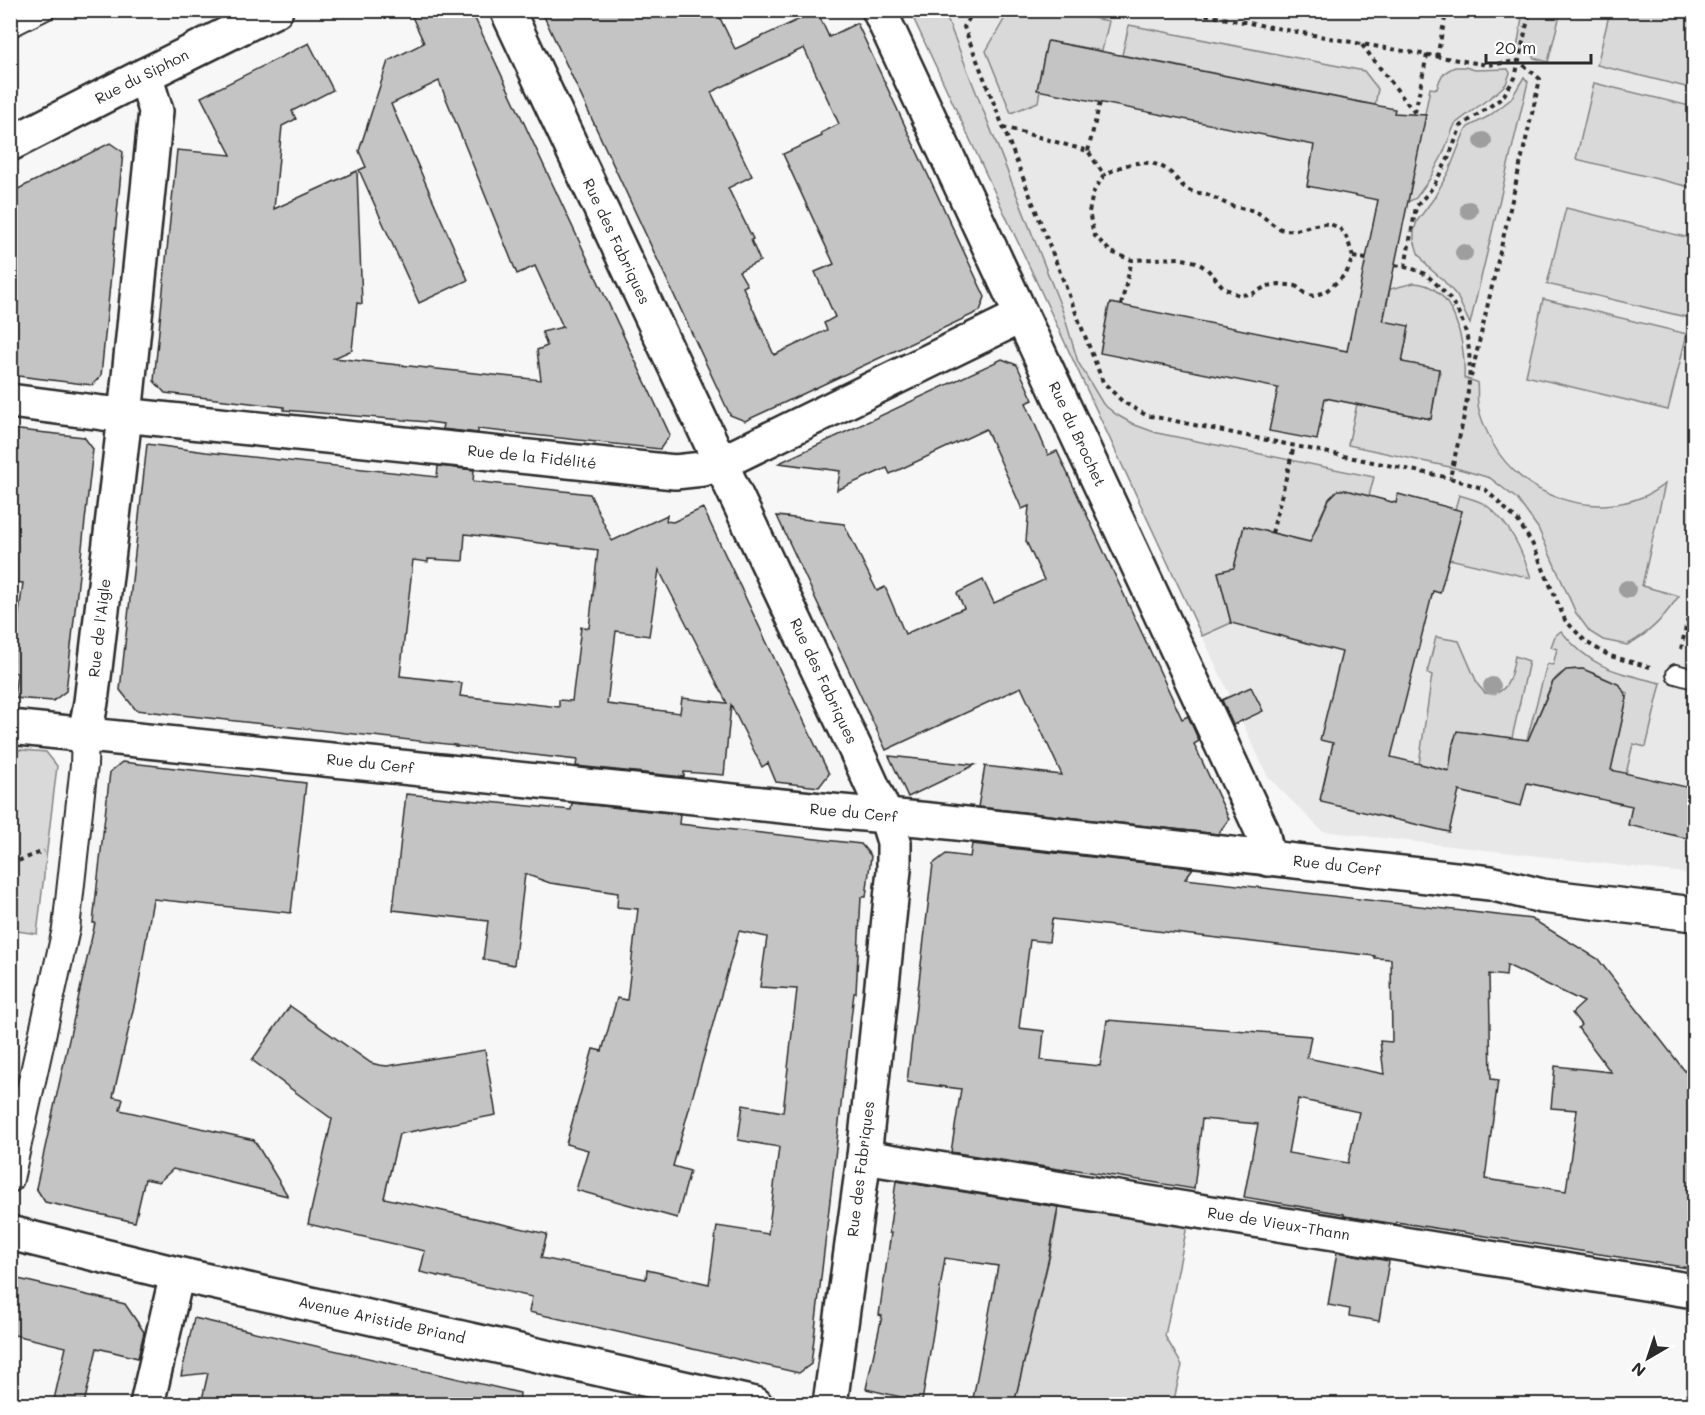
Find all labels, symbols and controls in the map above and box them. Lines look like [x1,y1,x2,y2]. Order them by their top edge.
scale bar [1486,27,1591,65]
text: 20 m [1495,35,1536,59]
street label: Rue du Siphon [91,44,192,108]
street label: Rue des Fabriques [579,175,655,307]
street label: Rue du Brochet [1045,378,1111,489]
street label: Rue de la Fidélité [467,440,598,473]
street label: Rue de l'Aigle [83,577,115,678]
street label: Rue des Fabriques [786,615,862,747]
street label: Rue du Cerf [325,748,416,777]
street label: Rue du Cerf [809,798,900,826]
street label: Rue du Cerf [1292,850,1383,880]
street label: Rue des Fabriques [842,1100,878,1238]
street label: Rue de Vieux-Thann [1206,1202,1352,1244]
street label: Avenue Aristide Briand [297,1291,467,1348]
north arrow [1618,1328,1678,1388]
text: N [1627,1358,1650,1382]

